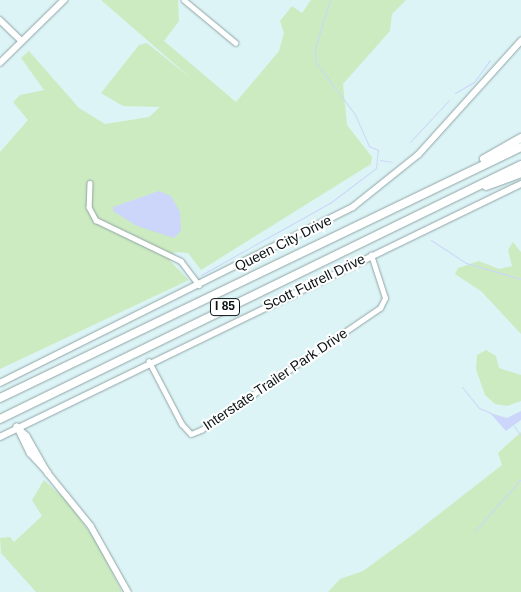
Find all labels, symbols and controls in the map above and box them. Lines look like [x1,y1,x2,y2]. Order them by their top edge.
street label: Queen City Drive [232,211,334,275]
street label: Scott Futrell Drive [260,250,368,314]
road number: I 85 [209,298,241,316]
street label: Interstate Trailer Park Drive [200,324,350,434]

